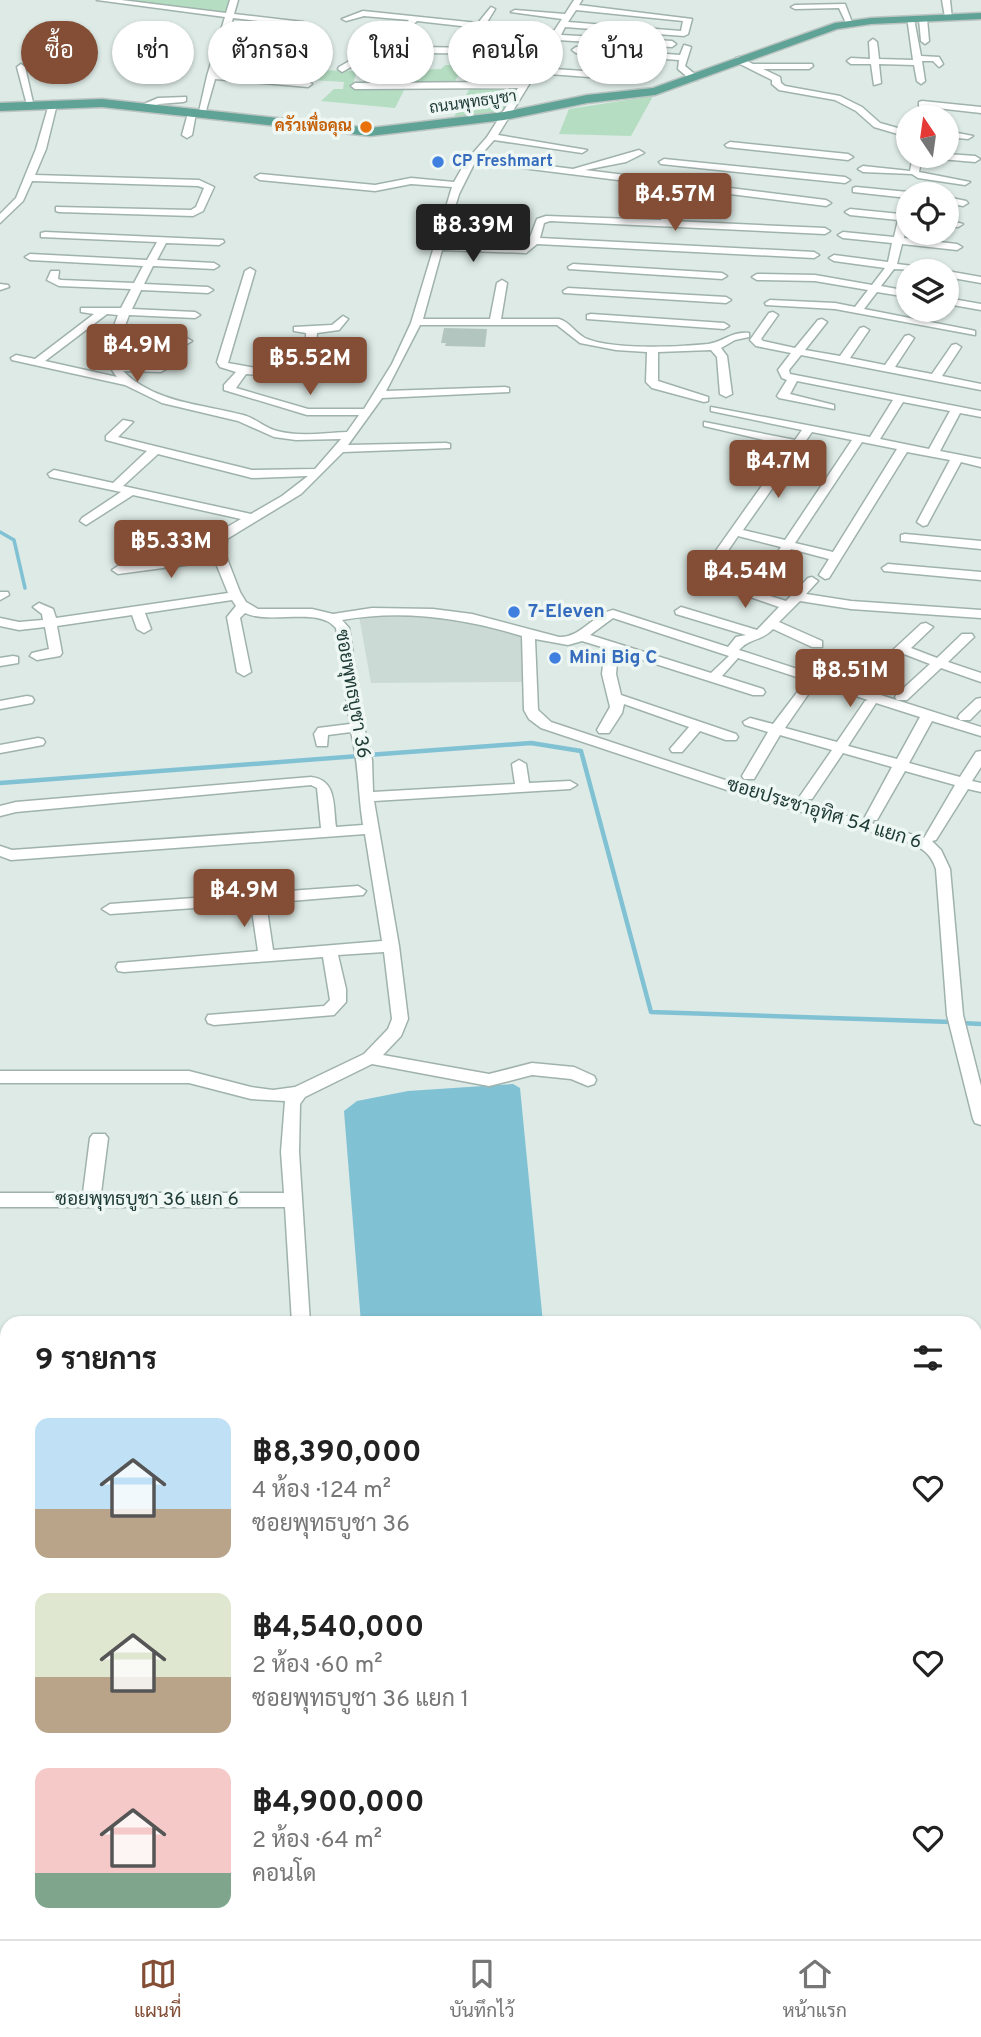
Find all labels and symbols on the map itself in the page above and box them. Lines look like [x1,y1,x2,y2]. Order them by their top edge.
street label: ถนนพุทธบูชา [428,87,518,119]
north arrow [896,105,959,168]
place label: ครัวเพื่อคุณ [275,111,352,137]
marker: ครัวเพื่อคุณ [358,119,374,135]
place label: CP Freshmart [452,152,553,172]
marker: CP Freshmart [430,154,446,170]
pin: ฿4.57M [618,174,732,233]
pin: ฿8.39M [416,204,530,264]
pin: ฿4.9M [88,324,186,384]
pin: ฿5.52M [253,338,367,397]
pin: ฿4.7M [729,440,827,500]
pin: ฿5.33M [114,520,228,580]
pin: ฿4.54M [688,550,802,610]
place label: 7-Eleven [528,600,605,624]
marker: 7-Eleven [506,604,522,620]
street label: ซอยพุทธบูชา 36 [329,628,375,760]
place label: Mini Big C [569,646,657,670]
marker: Mini Big C [547,650,563,666]
pin: ฿8.51M [793,650,907,709]
street label: ซอยประชาอุทิศ 54 แยก 6 [723,773,925,855]
pin: ฿4.9M [195,870,293,929]
street label: ซอยพุทธบูชา 36 แยก 6 [55,1188,239,1212]

